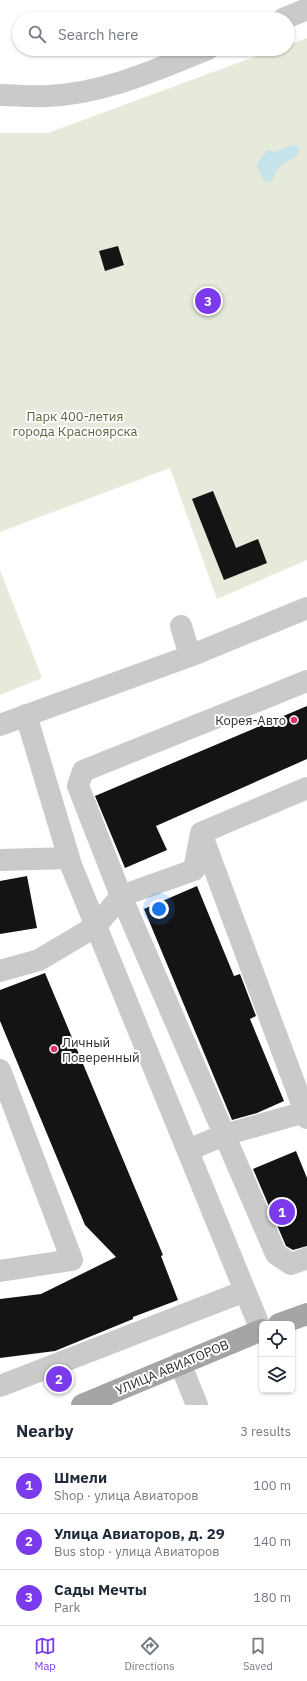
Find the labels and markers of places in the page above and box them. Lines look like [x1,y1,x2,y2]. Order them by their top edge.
pin: 3 [195,286,221,316]
place label: Корея-Авто [215,712,286,729]
marker: Корея-Авто [289,715,299,725]
place label: Личный Поверенный [62,1034,140,1066]
marker: Личный Поверенный [49,1044,59,1054]
pin: 1 [269,1197,295,1227]
pin: 2 [46,1364,72,1394]

